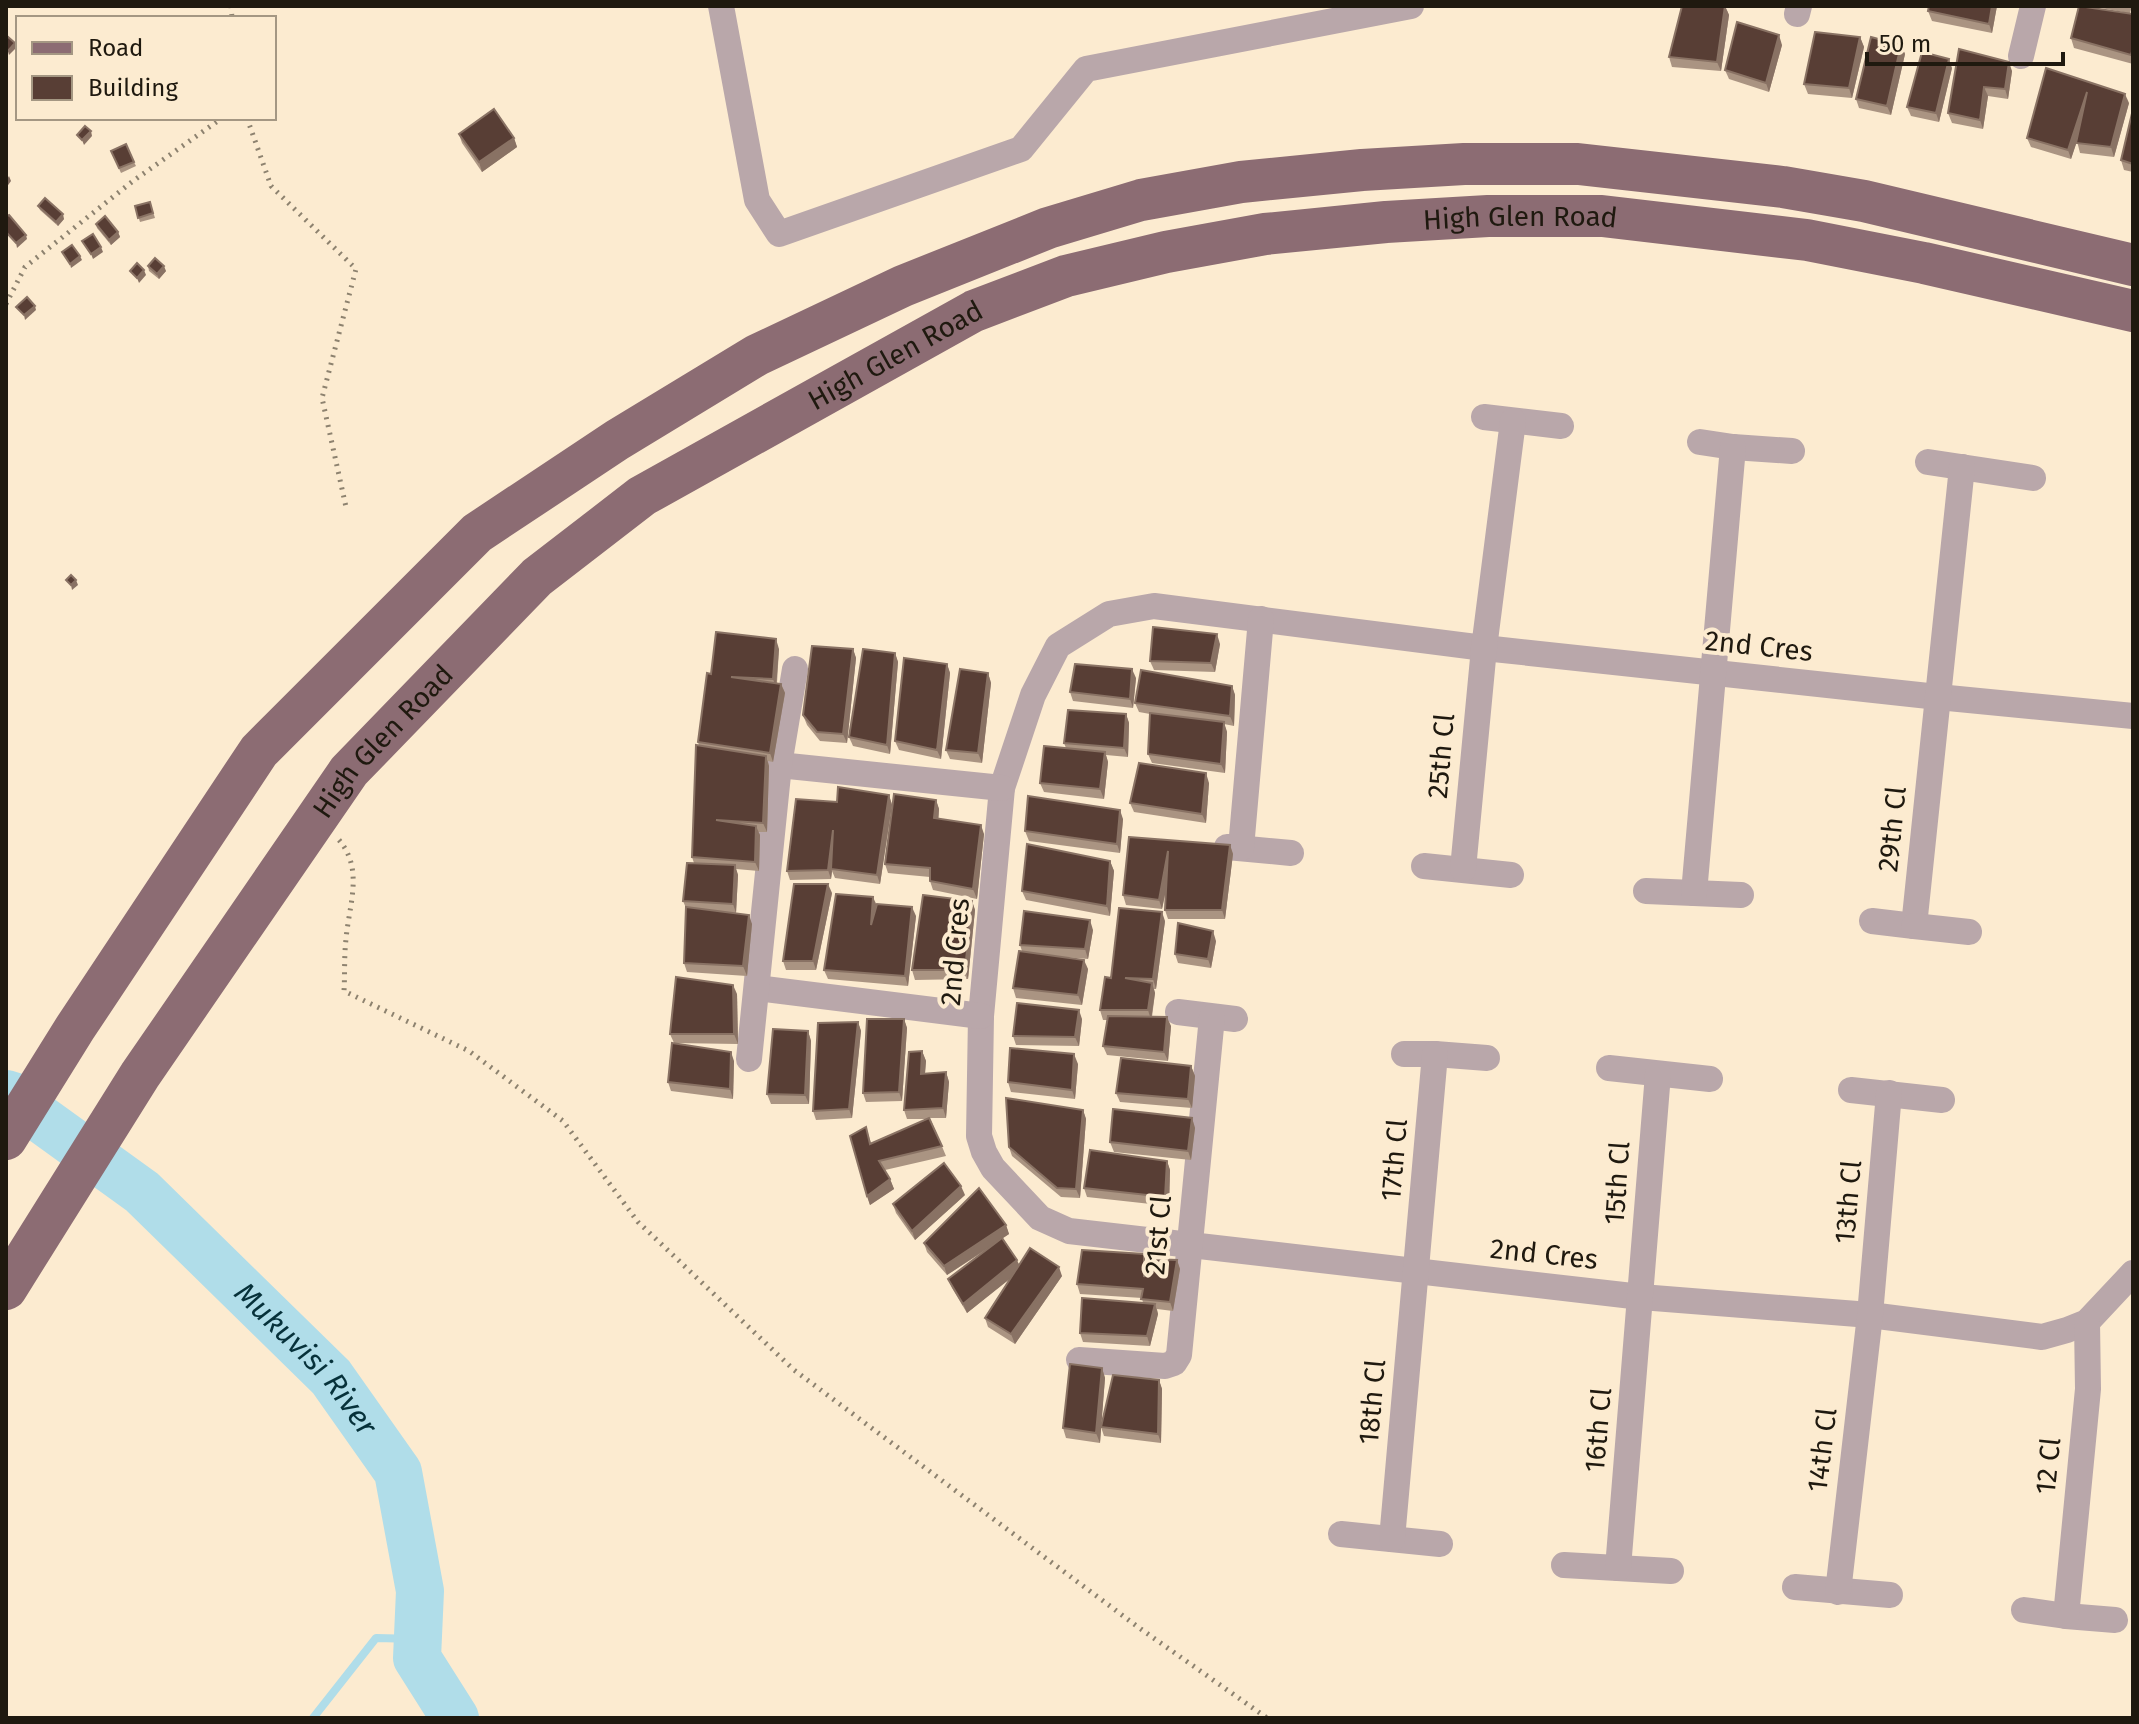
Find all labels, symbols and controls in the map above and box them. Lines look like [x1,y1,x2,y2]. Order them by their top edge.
legend [16,16,276,120]
scale bar [1867,16,2063,66]
text: 50 m [1879,30,1931,58]
text: Road [88,34,143,62]
text: Building [88,74,178,102]
street label: High Glen Road [1422,199,1619,236]
street label: High Glen Road [802,293,988,417]
street label: 2nd Cres [1704,624,1814,668]
street label: High Glen Road [305,658,460,824]
street label: 25th Cl [1421,712,1461,800]
street label: 29th Cl [1871,785,1913,873]
street label: 2nd Cres [934,897,976,1007]
street label: 17th Cl [1374,1118,1414,1202]
street label: 15th Cl [1598,1140,1636,1226]
street label: 13th Cl [1828,1159,1868,1245]
street label: 21st Cl [1138,1194,1178,1276]
street label: 2nd Cres [1489,1232,1599,1276]
water label: Mukuvisi River [227,1275,385,1444]
street label: 18th Cl [1352,1358,1392,1446]
street label: 16th Cl [1578,1386,1618,1474]
street label: 14th Cl [1800,1406,1844,1494]
street label: 12 Cl [2029,1436,2067,1496]

